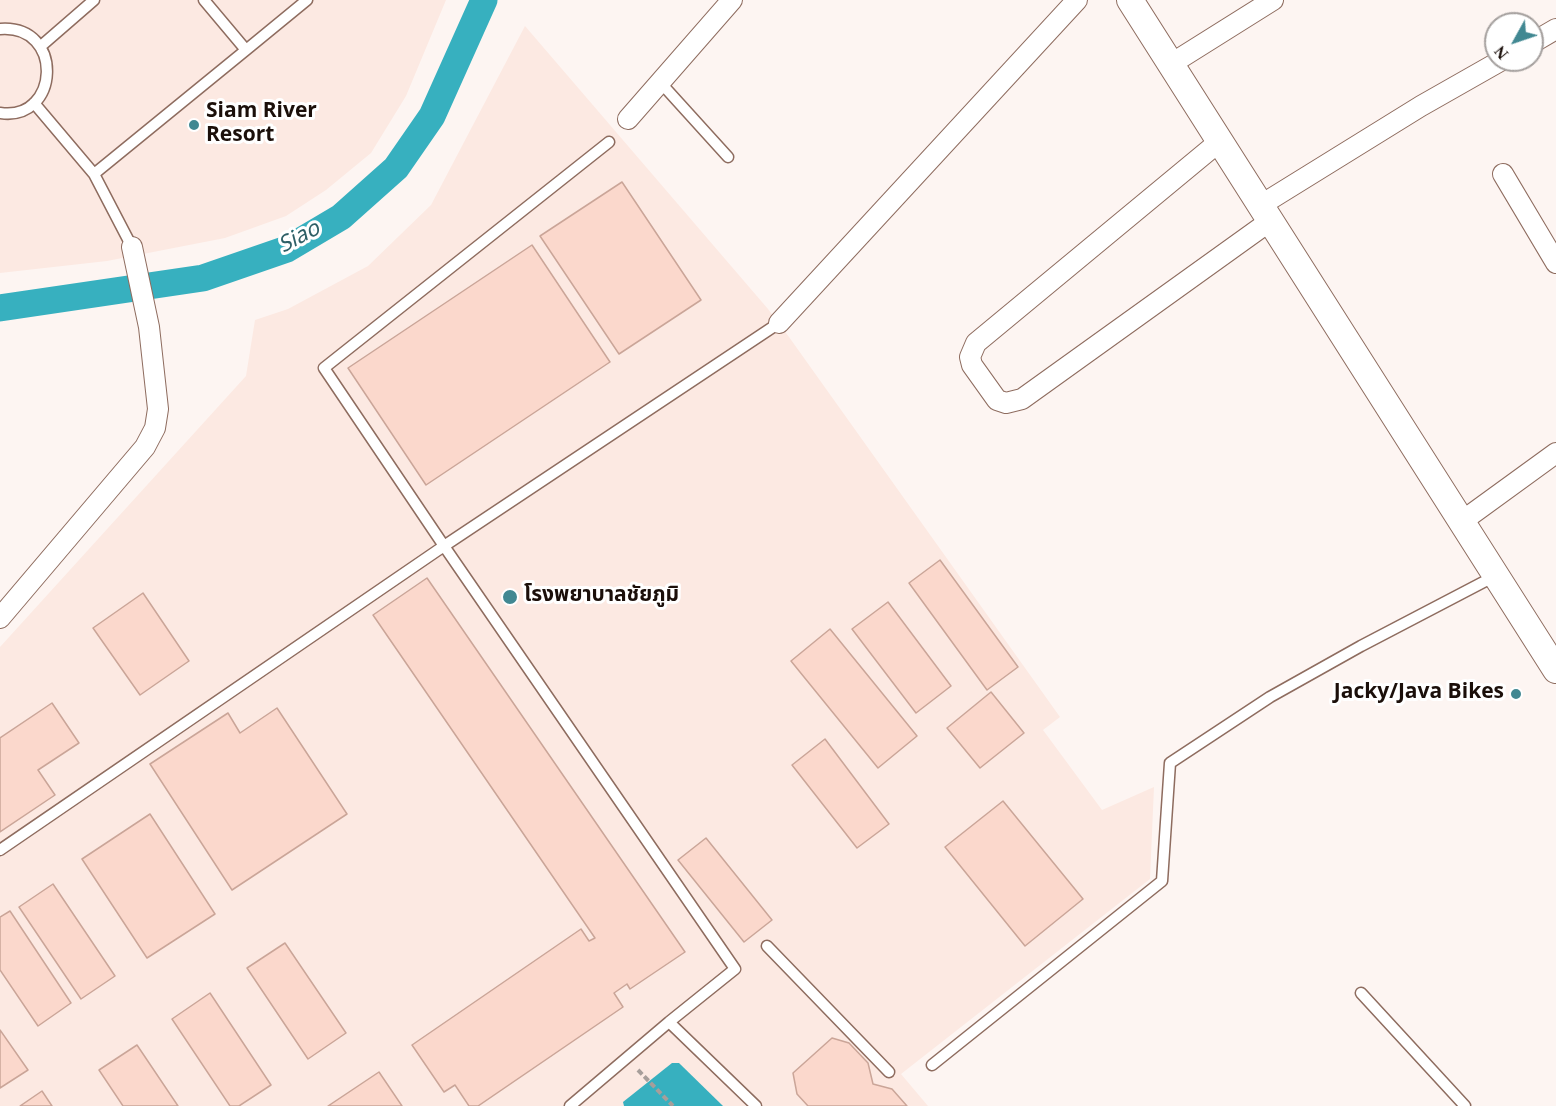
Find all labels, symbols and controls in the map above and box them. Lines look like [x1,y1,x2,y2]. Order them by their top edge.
north arrow [1484,12,1544,72]
text: N [1491,43,1512,62]
place label: Siam River Resort [206,100,317,150]
marker: Siam River Resort [187,118,201,132]
water label: Siao [275,217,325,261]
place label: โรงพยาบาลชัยภูมิ [524,584,679,610]
marker: โรงพยาบาลชัยภูมิ [501,588,519,606]
place label: Jacky/Java Bikes [1334,681,1504,707]
marker: Jacky/Java Bikes [1509,687,1523,701]

